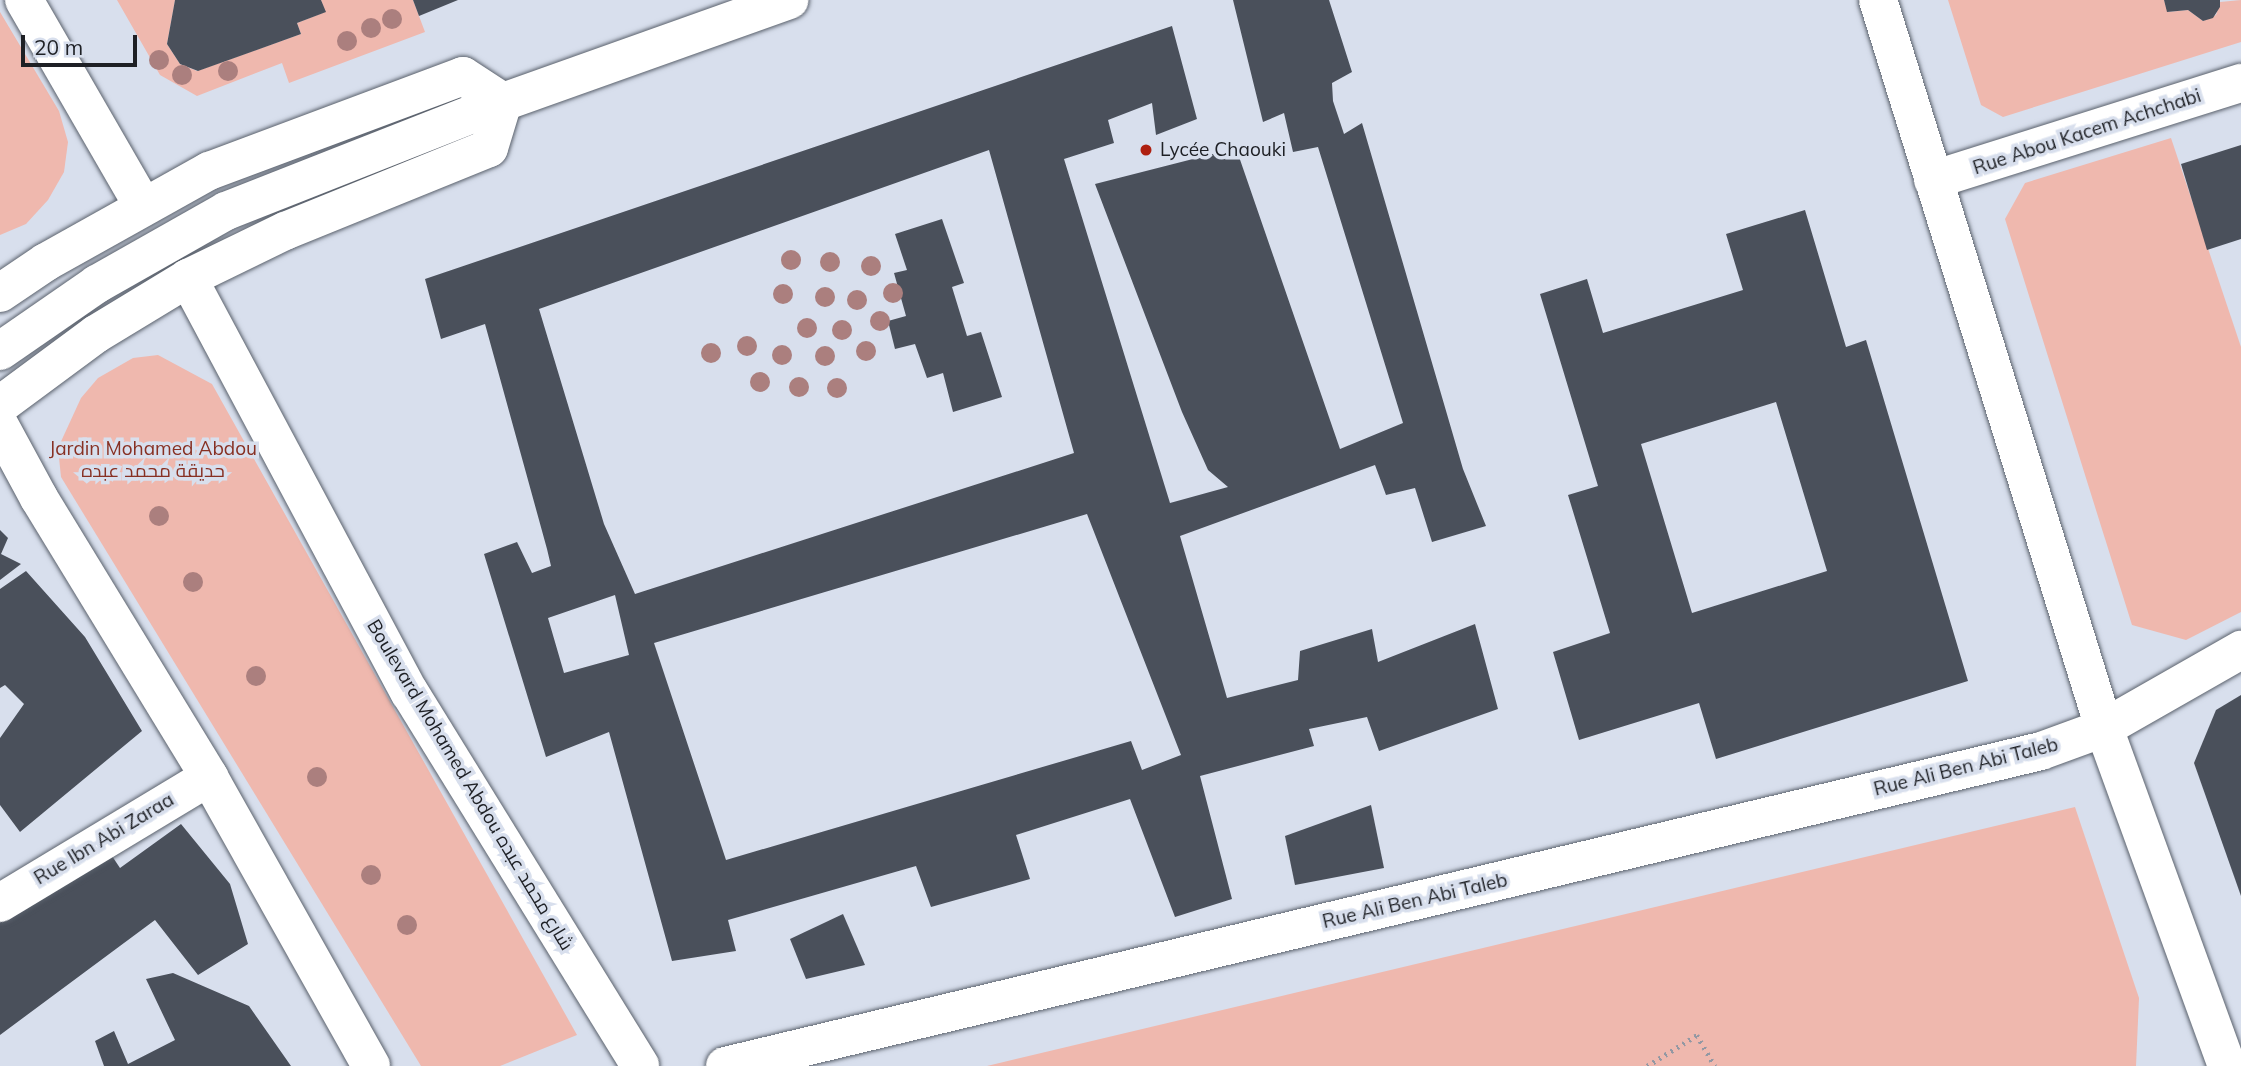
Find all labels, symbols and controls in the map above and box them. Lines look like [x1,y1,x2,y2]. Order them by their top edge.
scale bar [24,21,140,65]
text: 20 m [34,34,83,60]
street label: Rue Abou Kacem Achchabi [1970,84,2204,180]
place label: Lycée Chaouki [1160,139,1286,161]
marker: Lycée Chaouki [1138,142,1154,158]
park label: Jardin Mohamed Abdou حديقة محمد عبده [49,438,257,482]
street label: Boulevard Mohamed Abdou شارع محمد عبده [362,615,578,955]
street label: Rue Ali Ben Abi Taleb [1871,733,2061,801]
street label: Rue Ibn Abi Zaraa [30,788,178,890]
street label: Rue Ali Ben Abi Taleb [1320,869,1510,933]

